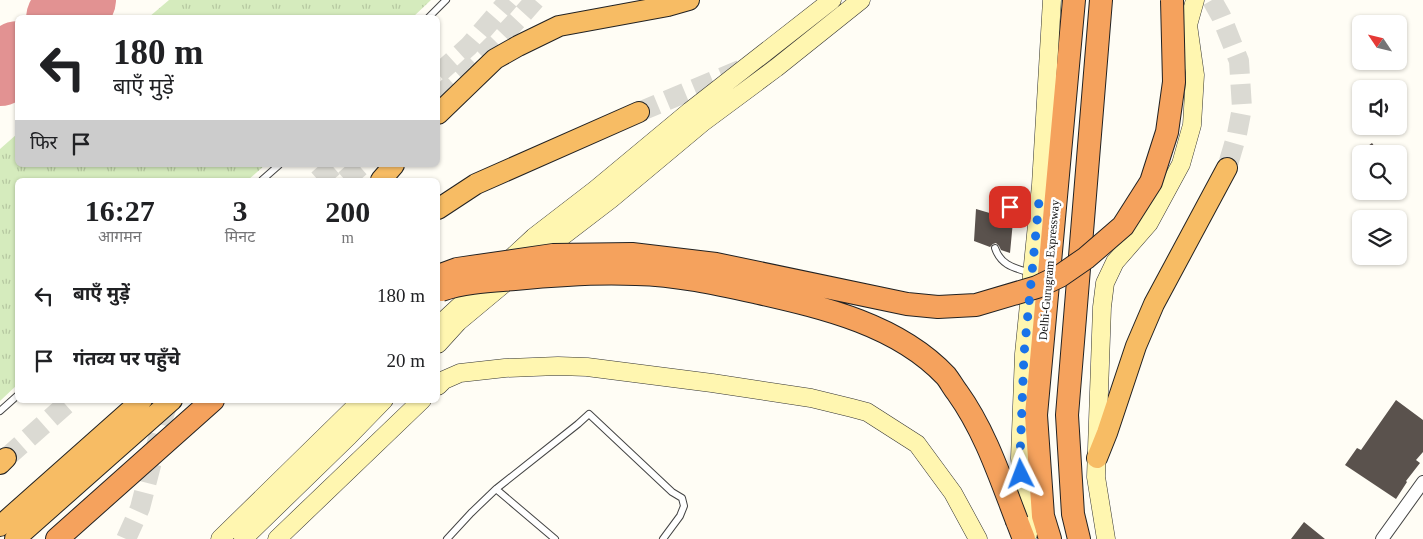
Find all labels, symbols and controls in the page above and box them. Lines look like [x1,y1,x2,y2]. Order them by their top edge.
north arrow [1352,15,1408,70]
map controls [1352,15,1407,265]
text: 180 m [113,33,203,72]
icon: left [30,35,95,100]
text: बाएँ मुड़ें [113,74,174,99]
button: sound [1352,80,1407,135]
icon: arrive [67,130,95,158]
text: फिर [30,132,57,153]
button: search [1352,145,1407,200]
pin [989,186,1031,228]
icon: arrive [996,193,1024,221]
text: 16:27 [85,194,155,227]
text: 3 [232,194,247,227]
text: 200 [325,195,370,228]
street label: Delhi-Gurugram Expressway [1036,199,1062,341]
button: layers [1352,210,1407,265]
text: आगमन [98,228,142,245]
text: मिनट [225,228,255,245]
text: m [341,229,354,246]
icon: left [30,282,58,310]
text: बाएँ मुड़ें [73,283,130,304]
text: 180 m [377,285,425,306]
icon: arrive [30,347,58,375]
text: गंतव्य पर पहुँचे [73,348,180,369]
text: 20 m [386,350,425,371]
position arrow [994,447,1046,499]

